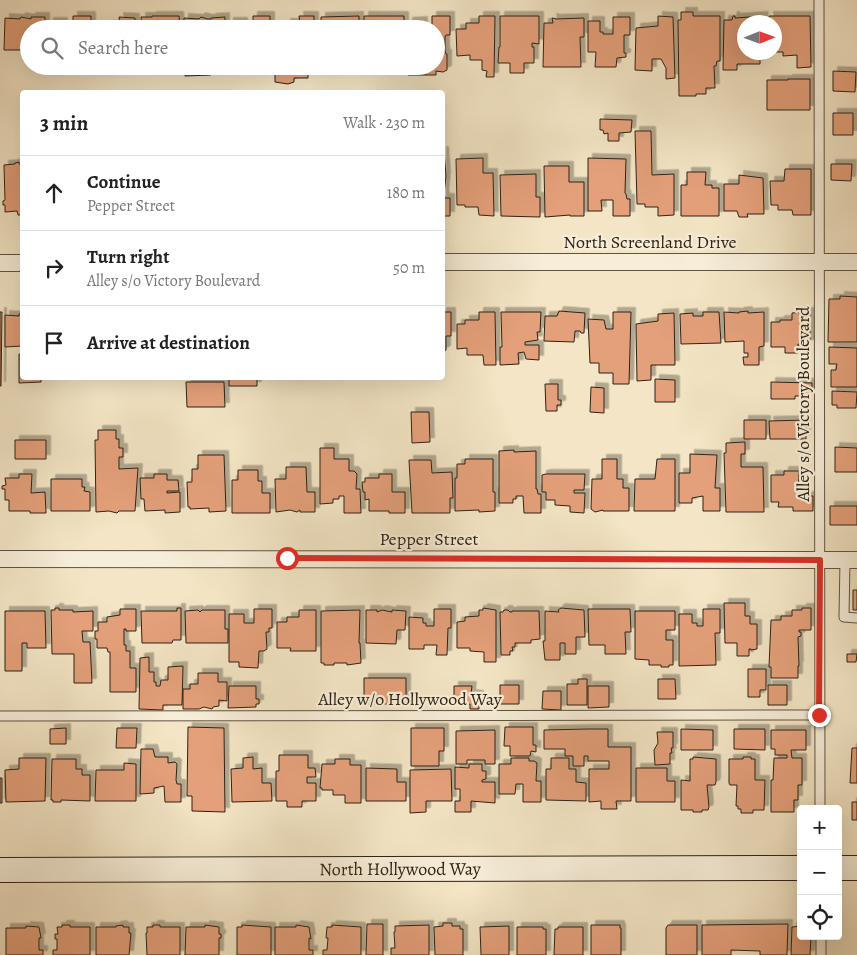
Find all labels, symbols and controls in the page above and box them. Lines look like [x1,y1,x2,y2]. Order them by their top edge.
north arrow [737,15,782,60]
search box [20,20,445,75]
icon: search [38,34,66,62]
text: Search here [78,35,168,61]
text: 3 min [40,109,88,137]
text: Walk · 230 m [343,112,425,134]
text: Continue [87,169,161,195]
icon: ahead [40,179,68,207]
text: 180 m [387,182,425,204]
text: Pepper Street [87,195,175,217]
street label: North Screenland Drive [563,230,737,254]
text: Turn right [87,244,169,270]
icon: right [40,254,68,282]
text: 50 m [393,257,425,279]
text: Alley s/o Victory Boulevard [87,270,260,292]
street label: Alley s/o Victory Boulevard [791,306,815,503]
icon: arrive [40,329,68,357]
text: Arrive at destination [87,330,250,356]
street label: Pepper Street [380,527,479,551]
route start [276,547,299,570]
street label: Alley w/o Hollywood Way [317,687,503,711]
route end [808,704,831,727]
map controls [797,805,842,940]
button: + [797,805,842,850]
button: − [797,850,842,895]
street label: North Hollywood Way [319,857,482,881]
button: locate [797,895,842,940]

